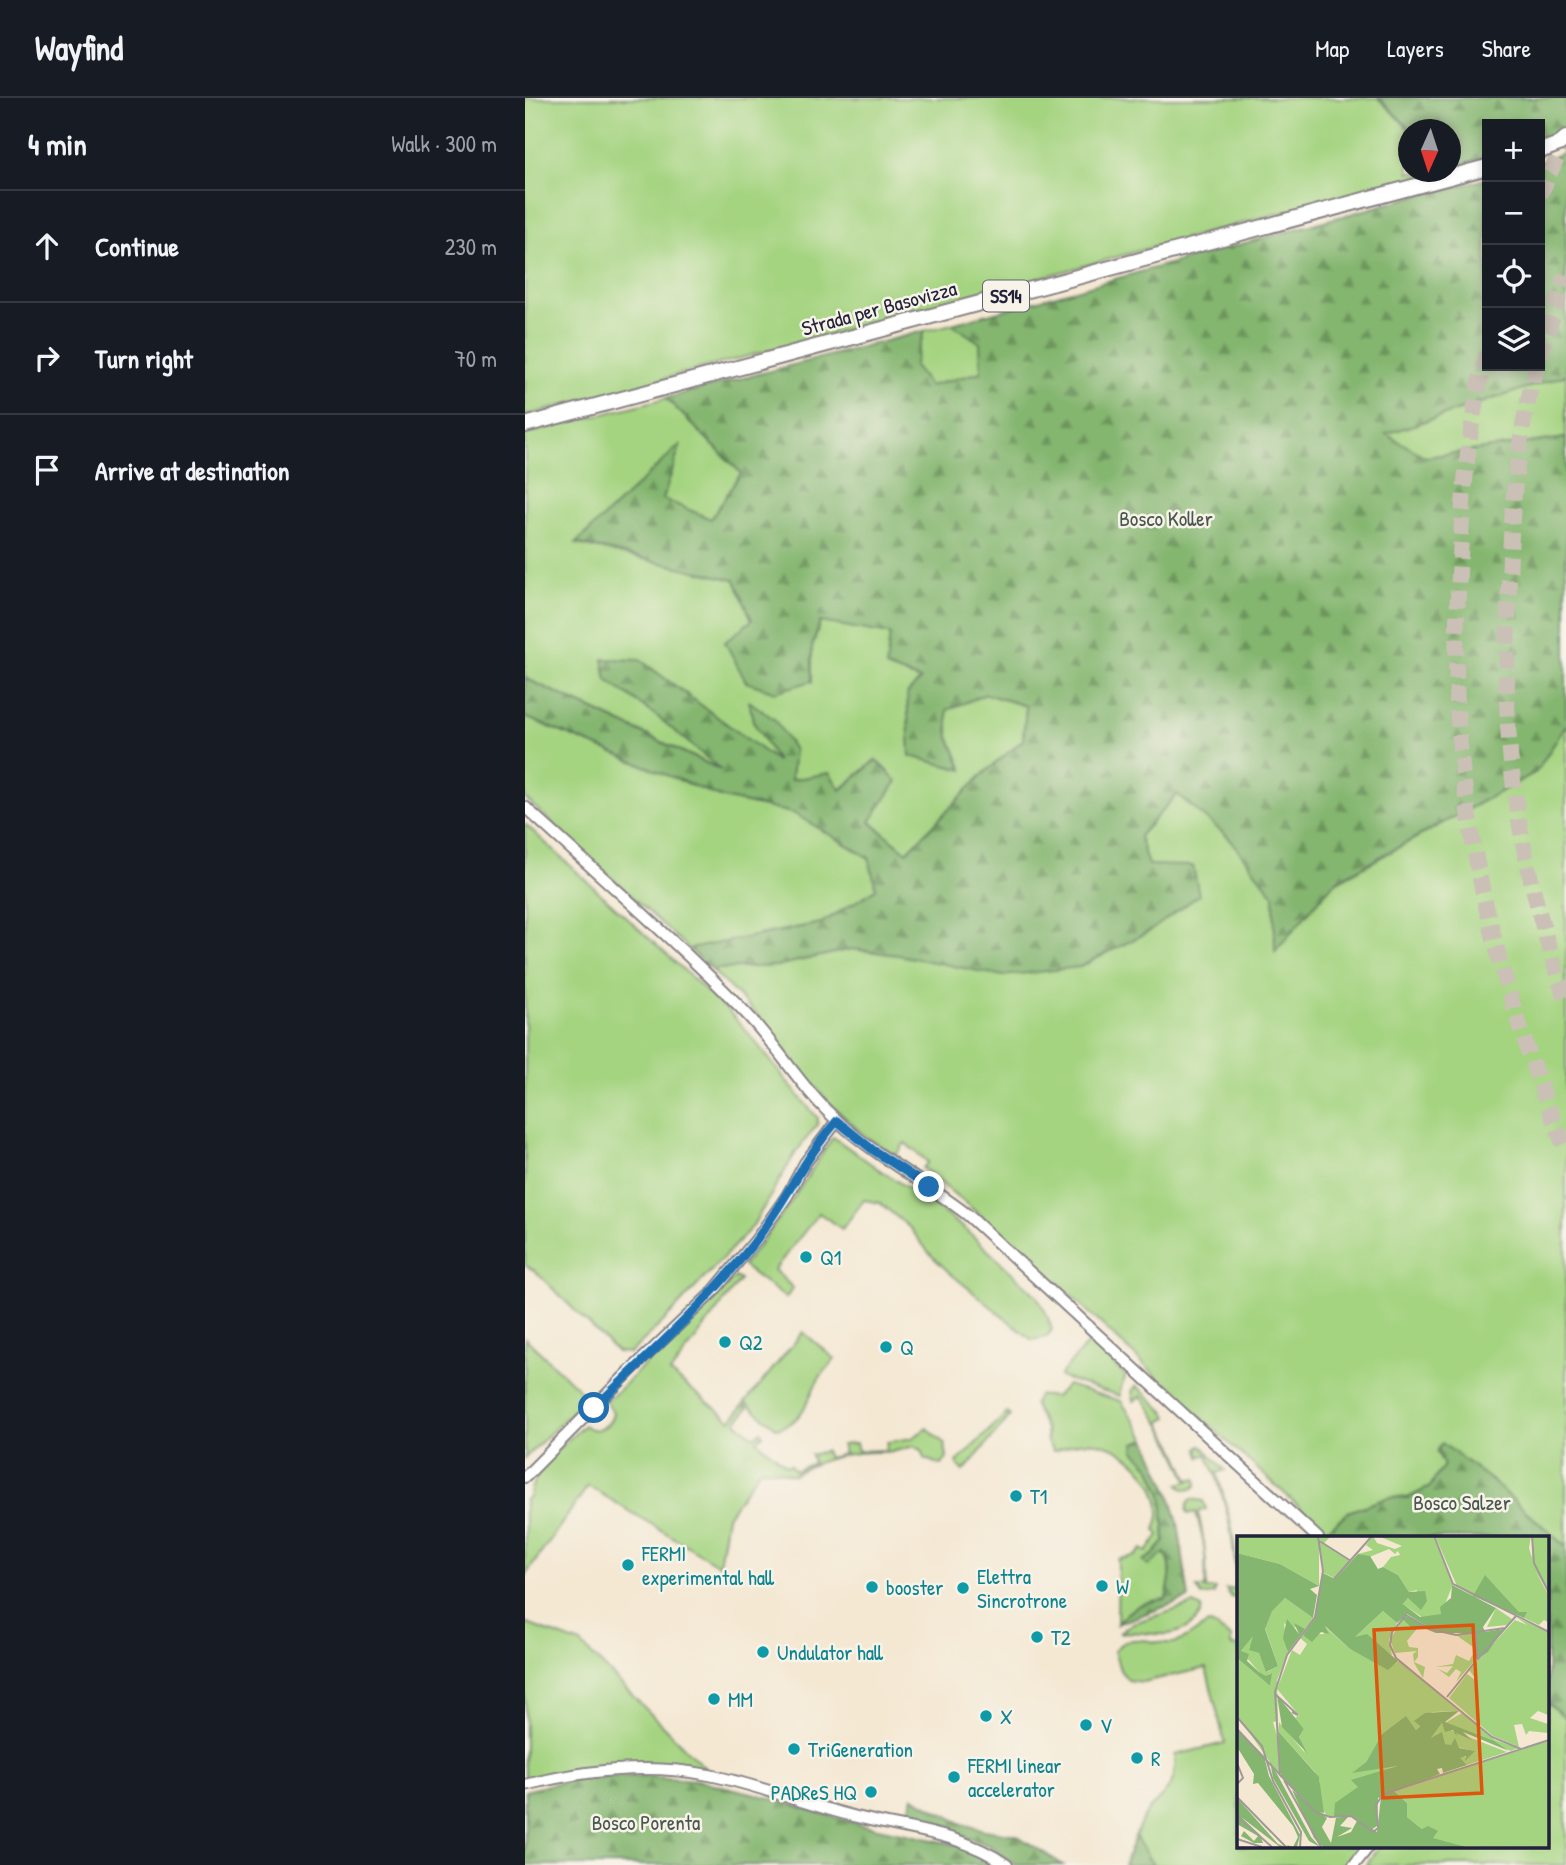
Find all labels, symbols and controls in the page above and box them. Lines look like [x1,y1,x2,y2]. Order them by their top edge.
text: Wayfind [35,26,123,70]
text: Map [1315,32,1349,64]
text: Layers [1387,32,1444,64]
text: Share [1482,32,1531,64]
north arrow [1398,119,1461,182]
map controls [1482,119,1545,371]
button: + [1482,119,1545,182]
text: 4 min [28,124,87,164]
text: Walk · 300 m [391,128,497,159]
button: − [1482,182,1545,245]
icon: ahead [28,227,66,265]
text: Continue [95,229,179,264]
text: 230 m [445,231,497,262]
button: locate [1482,245,1545,308]
street label: Strada per Basovizza [798,273,960,343]
road number: SS14 [983,280,1029,312]
button: layers [1482,308,1545,371]
icon: right [28,339,66,377]
text: Turn right [95,341,193,376]
text: 70 m [454,343,497,374]
icon: arrive [28,451,66,489]
text: Arrive at destination [95,453,290,488]
park label: Bosco Koller [1119,504,1213,533]
route end [913,1171,944,1202]
place label: Q1 [820,1243,841,1272]
marker: Q1 [798,1249,814,1265]
place label: Q2 [739,1328,763,1357]
place label: Q [900,1333,914,1362]
marker: Q2 [717,1334,733,1350]
marker: Q [878,1339,894,1355]
route start [578,1392,609,1423]
place label: T1 [1030,1482,1047,1511]
marker: T1 [1008,1488,1024,1504]
park label: Bosco Salzer [1413,1488,1511,1517]
inset map [1237,1536,1549,1848]
place label: FERMI experimental hall [641,1539,775,1592]
marker: FERMI experimental hall [620,1557,636,1573]
place label: Elettra Sincrotrone [977,1562,1067,1615]
place label: W [1116,1572,1129,1601]
place label: booster [886,1573,943,1602]
marker: W [1094,1578,1110,1594]
marker: booster [864,1579,880,1595]
marker: Elettra Sincrotrone [955,1580,971,1596]
place label: T2 [1051,1623,1071,1652]
marker: T2 [1029,1629,1045,1645]
place label: Undulator hall [777,1638,884,1667]
marker: Undulator hall [755,1644,771,1660]
place label: MM [728,1685,753,1714]
marker: MM [706,1691,722,1707]
place label: X [1000,1702,1013,1731]
marker: X [978,1708,994,1724]
place label: V [1100,1711,1112,1740]
marker: V [1078,1717,1094,1733]
place label: TriGeneration [808,1735,913,1764]
marker: TriGeneration [786,1741,802,1757]
place label: R [1151,1744,1161,1773]
marker: R [1129,1750,1145,1766]
place label: FERMI linear accelerator [967,1751,1061,1804]
marker: FERMI linear accelerator [946,1769,962,1785]
place label: PADReS HQ [771,1778,857,1807]
marker: PADReS HQ [863,1784,879,1800]
park label: Bosco Porenta [592,1808,700,1837]

